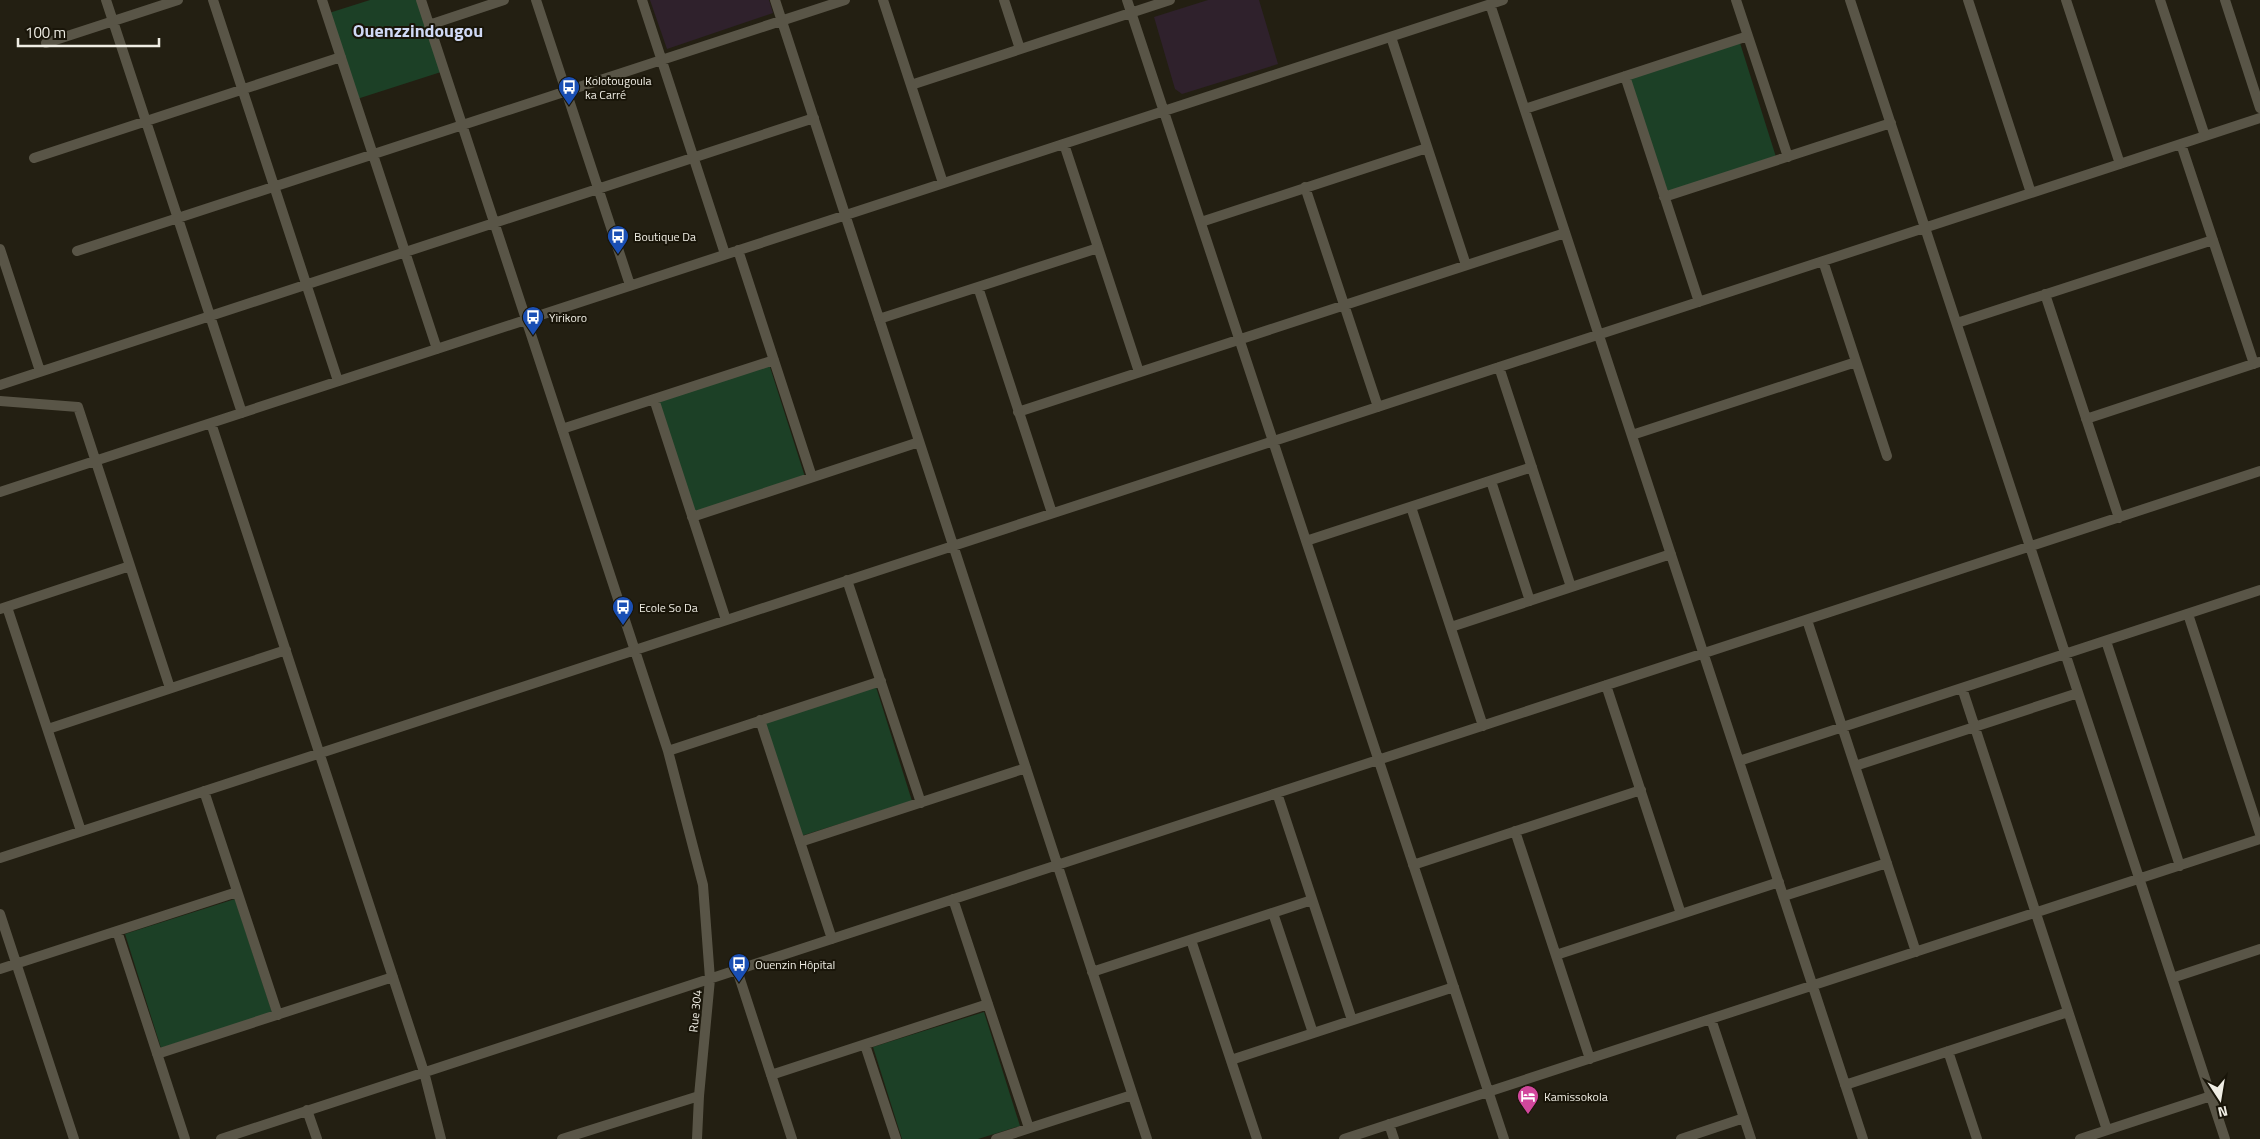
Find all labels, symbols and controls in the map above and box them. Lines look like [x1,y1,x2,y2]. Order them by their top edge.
scale bar [18,15,159,47]
district label: Ouenzzindougou [353,17,483,44]
text: 100 m [25,21,66,44]
place label: Kolotougoula ka Carré [585,71,652,104]
bus stop icon: Kolotougoula ka Carré [557,75,581,106]
bus stop icon: Boutique Da [606,224,630,255]
place label: Boutique Da [634,227,696,246]
bus stop icon: Yirikoro [521,305,545,336]
place label: Yirikoro [549,308,587,327]
bus stop icon: Ecole So Da [611,595,635,626]
place label: Ecole So Da [639,598,698,617]
bus stop icon: Ouenzin Hôpital [727,952,751,983]
place label: Ouenzin Hôpital [755,955,835,974]
street label: Rue 304 [683,989,707,1033]
north arrow [2195,1074,2245,1124]
hotel icon: Kamissokola [1516,1084,1540,1115]
place label: Kamissokola [1544,1087,1608,1106]
text: N [2216,1101,2230,1123]

